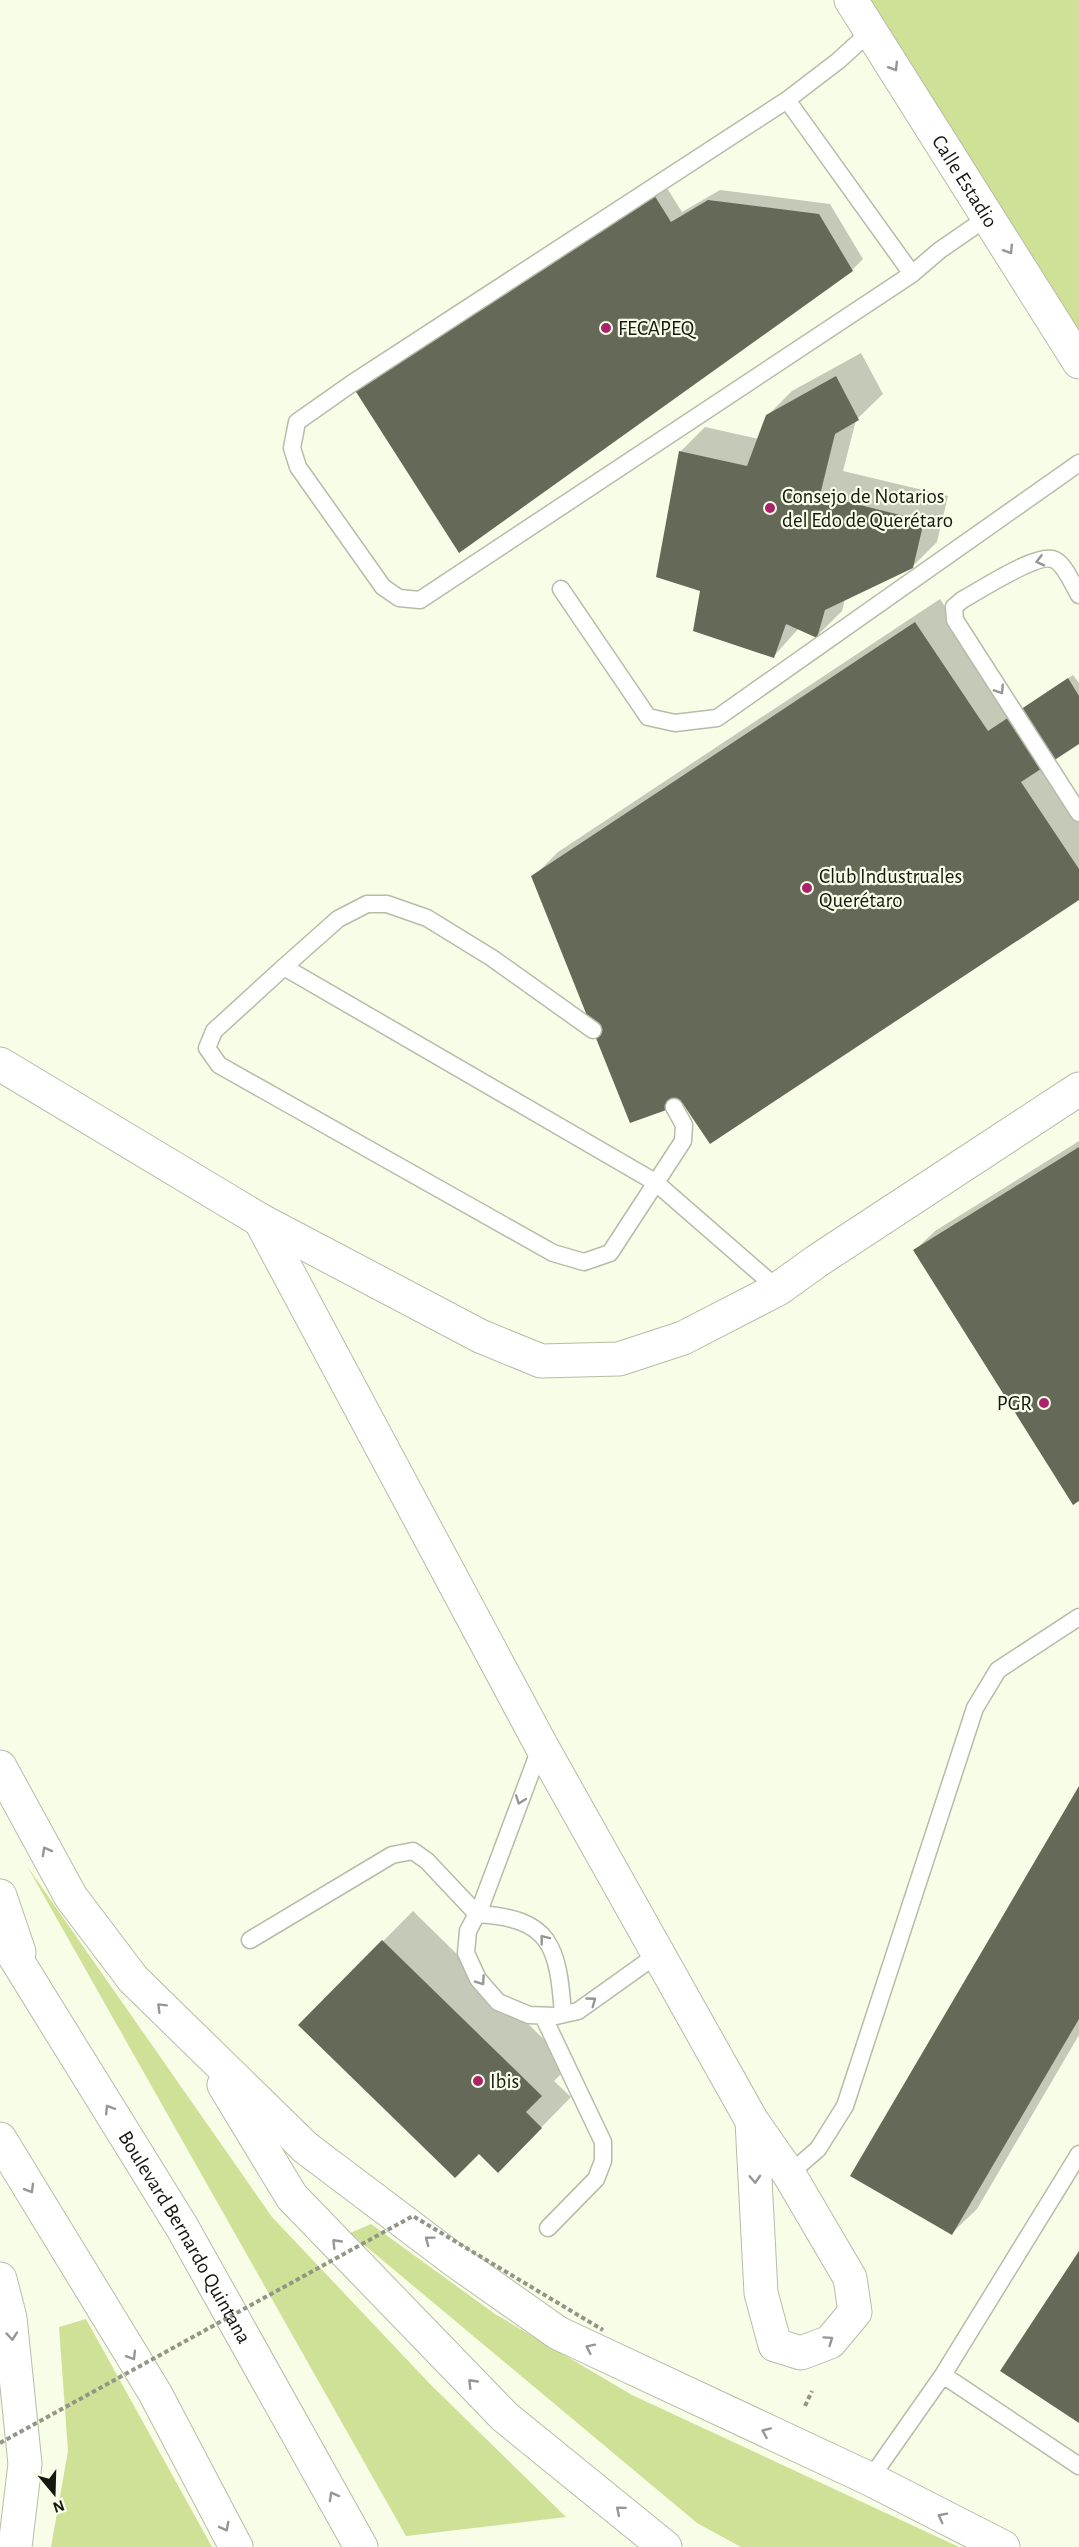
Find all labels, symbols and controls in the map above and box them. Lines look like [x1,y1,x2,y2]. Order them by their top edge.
one-way arrow [886,61,898,71]
street label: Calle Estadio [928,131,1001,231]
one-way arrow [1001,244,1013,254]
place label: FECAPEQ [618,318,697,339]
marker: FECAPEQ [599,321,613,335]
place label: Consejo de Notarios del Edo de Querétaro [782,486,953,531]
marker: Consejo de Notarios del Edo de Querétaro [763,501,777,515]
one-way arrow [1035,553,1045,566]
one-way arrow [993,684,1004,695]
place label: Club Industruales Querétaro [819,866,962,911]
marker: Club Industruales Querétaro [800,881,814,895]
place label: PGR [997,1393,1032,1414]
marker: PGR [1037,1396,1051,1410]
one-way arrow [515,1794,528,1805]
one-way arrow [42,1847,53,1857]
one-way arrow [540,1935,551,1946]
one-way arrow [474,1975,485,1986]
one-way arrow [585,1998,596,2009]
one-way arrow [157,2003,168,2014]
place label: Ibis [490,2071,519,2092]
marker: Ibis [471,2074,485,2088]
one-way arrow [104,2105,116,2115]
street label: Boulevard Bernardo Quintana [114,2127,255,2347]
one-way arrow [749,2175,762,2184]
one-way arrow [23,2183,35,2193]
one-way arrow [424,2236,435,2247]
one-way arrow [332,2239,343,2249]
one-way arrow [5,2331,18,2340]
one-way arrow [822,2336,833,2347]
one-way arrow [586,2344,597,2356]
one-way arrow [125,2350,136,2360]
one-way arrow [468,2379,479,2389]
one-way arrow [762,2428,773,2440]
north arrow [24,2463,84,2523]
one-way arrow [329,2491,340,2502]
text: N [51,2497,66,2516]
one-way arrow [616,2506,627,2517]
one-way arrow [938,2513,948,2524]
one-way arrow [218,2521,230,2532]

